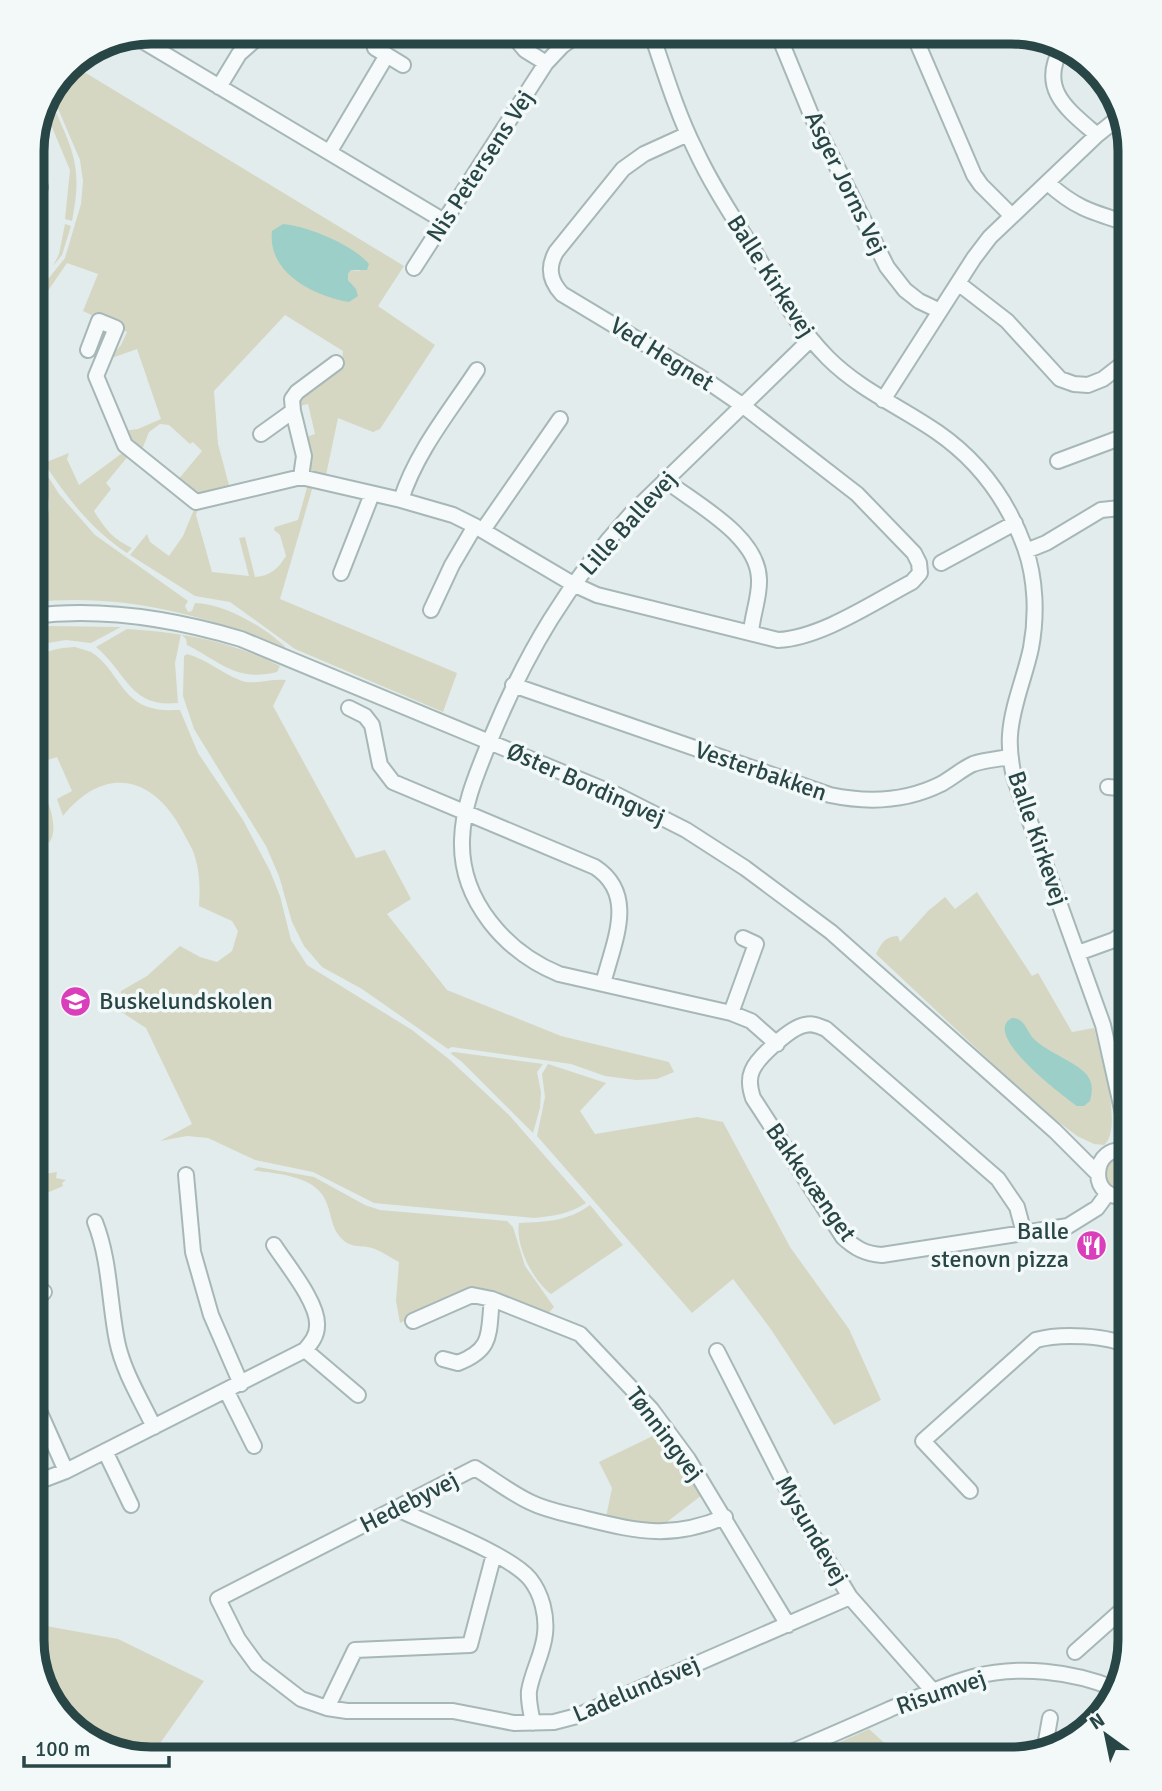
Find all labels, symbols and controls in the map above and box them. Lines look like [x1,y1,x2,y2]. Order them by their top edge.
street label: Nis Petersens Vej [420,84,540,248]
street label: Asger Jorns Vej [798,106,894,260]
street label: Balle Kirkevej [720,209,822,343]
street label: Ved Hegnet [604,310,720,398]
street label: Lille Ballevej [573,464,683,582]
street label: Vesterbakken [691,734,831,808]
street label: Øster Bordingvej [502,736,670,832]
street label: Balle Kirkevej [1001,767,1075,909]
school or university icon: Buskelundskolen [59,984,93,1018]
place label: Buskelundskolen [99,986,273,1016]
street label: Bakkevænget [759,1117,863,1247]
place label: Balle stenovn pizza [931,1216,1069,1274]
restaurant icon: Balle stenovn pizza [1075,1228,1109,1262]
street label: Tønningvej [620,1381,710,1487]
street label: Hedebyvej [355,1465,463,1539]
street label: Mysundevej [769,1470,855,1590]
street label: Ladelundsvej [568,1649,704,1729]
street label: Risumvej [892,1663,990,1721]
north arrow [1071,1700,1141,1770]
text: N [1085,1708,1109,1735]
scale bar [24,1724,170,1768]
text: 100 m [35,1736,90,1762]

